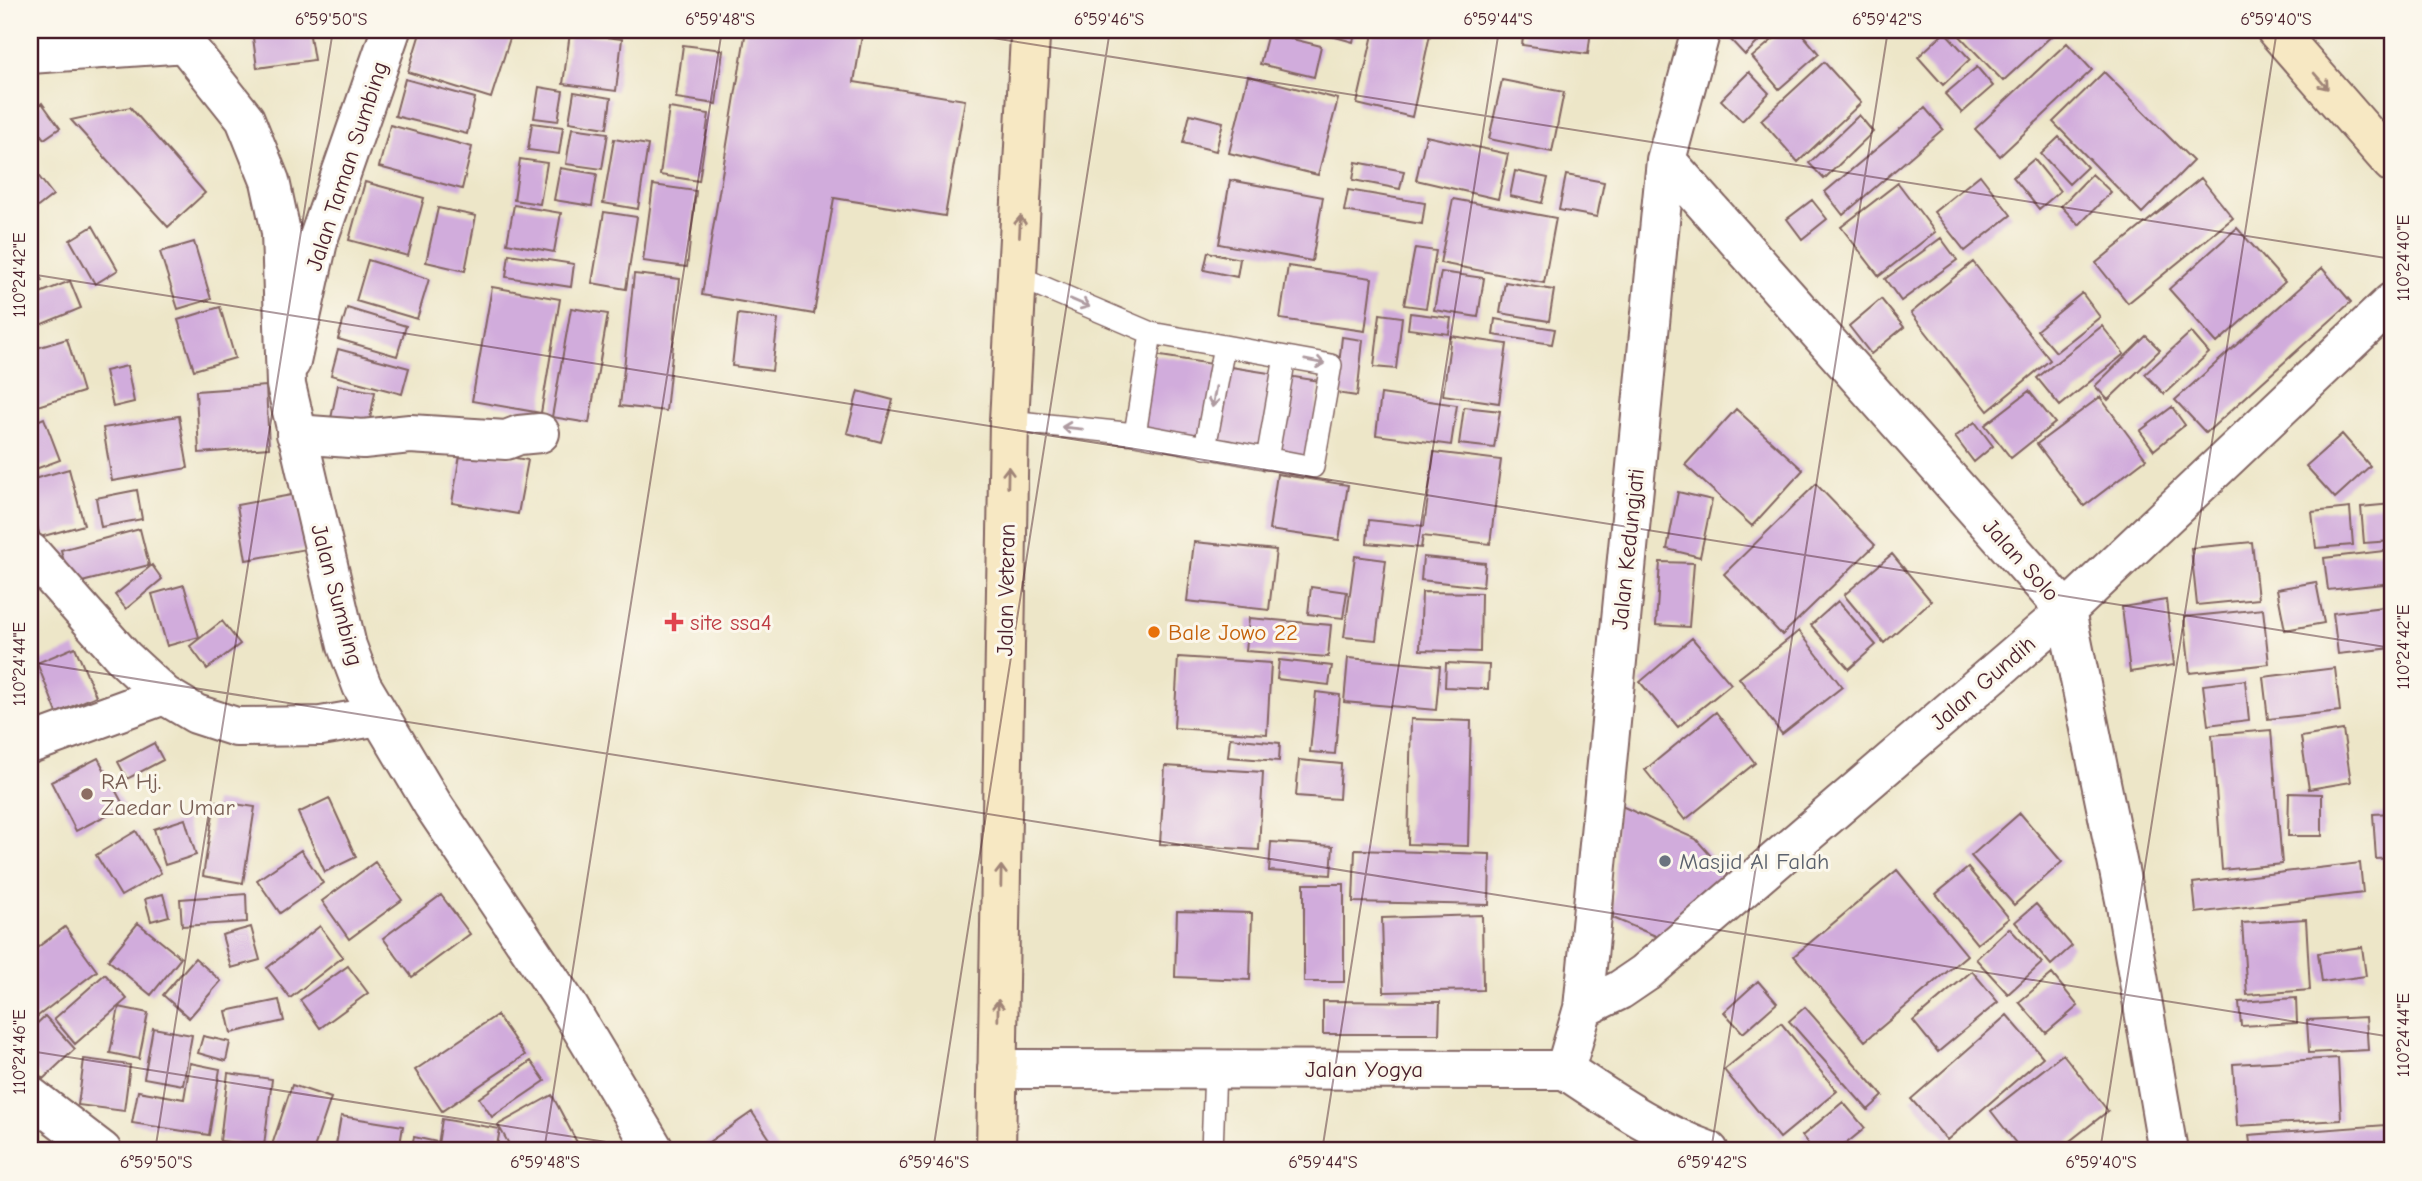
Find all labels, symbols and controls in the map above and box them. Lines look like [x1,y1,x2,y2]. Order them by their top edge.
text: 6°59'50"S [295,9,367,30]
text: 6°59'48"S [685,9,755,30]
text: 6°59'46"S [1074,9,1144,30]
text: 6°59'44"S [1463,9,1533,30]
text: 6°59'42"S [1852,9,1922,30]
text: 6°59'40"S [2240,9,2312,30]
street label: Jalan Taman Sumbing [300,58,394,274]
one-way arrow [2312,72,2329,89]
one-way arrow [1013,214,1026,237]
text: 110°24'40"E [2393,215,2414,301]
text: 110°24'42"E [9,232,30,318]
one-way arrow [1068,297,1090,310]
one-way arrow [1303,356,1326,370]
one-way arrow [1207,385,1221,408]
one-way arrow [1061,421,1084,434]
one-way arrow [1001,466,1015,489]
street label: Jalan Kedungjati [1606,467,1650,631]
street label: Jalan Solo [1977,513,2065,607]
street label: Jalan Sumbing [305,521,369,669]
street label: Jalan Veteran [991,523,1021,657]
text: 110°24'42"E [2393,604,2414,690]
place label: site ssa4 [690,609,772,636]
marker: site ssa4 [664,612,684,632]
place label: Bale Jowo 22 [1168,619,1298,646]
text: 110°24'44"E [9,622,30,706]
marker: Bale Jowo 22 [1146,624,1162,640]
street label: Jalan Gundih [1925,630,2041,736]
place label: RA Hj. Zaedar Umar [101,768,235,821]
marker: RA Hj. Zaedar Umar [79,786,95,802]
place label: Masjid Al Falah [1679,848,1829,875]
marker: Masjid Al Falah [1657,853,1673,869]
one-way arrow [994,865,1008,888]
text: 110°24'44"E [2393,993,2414,1077]
one-way arrow [992,998,1005,1021]
text: 110°24'46"E [9,1009,30,1095]
street label: Jalan Yogya [1305,1056,1423,1083]
text: 6°59'50"S [120,1152,192,1173]
text: 6°59'48"S [510,1152,580,1173]
text: 6°59'46"S [899,1152,969,1173]
text: 6°59'44"S [1288,1152,1358,1173]
text: 6°59'42"S [1677,1152,1747,1173]
text: 6°59'40"S [2065,1152,2137,1173]

